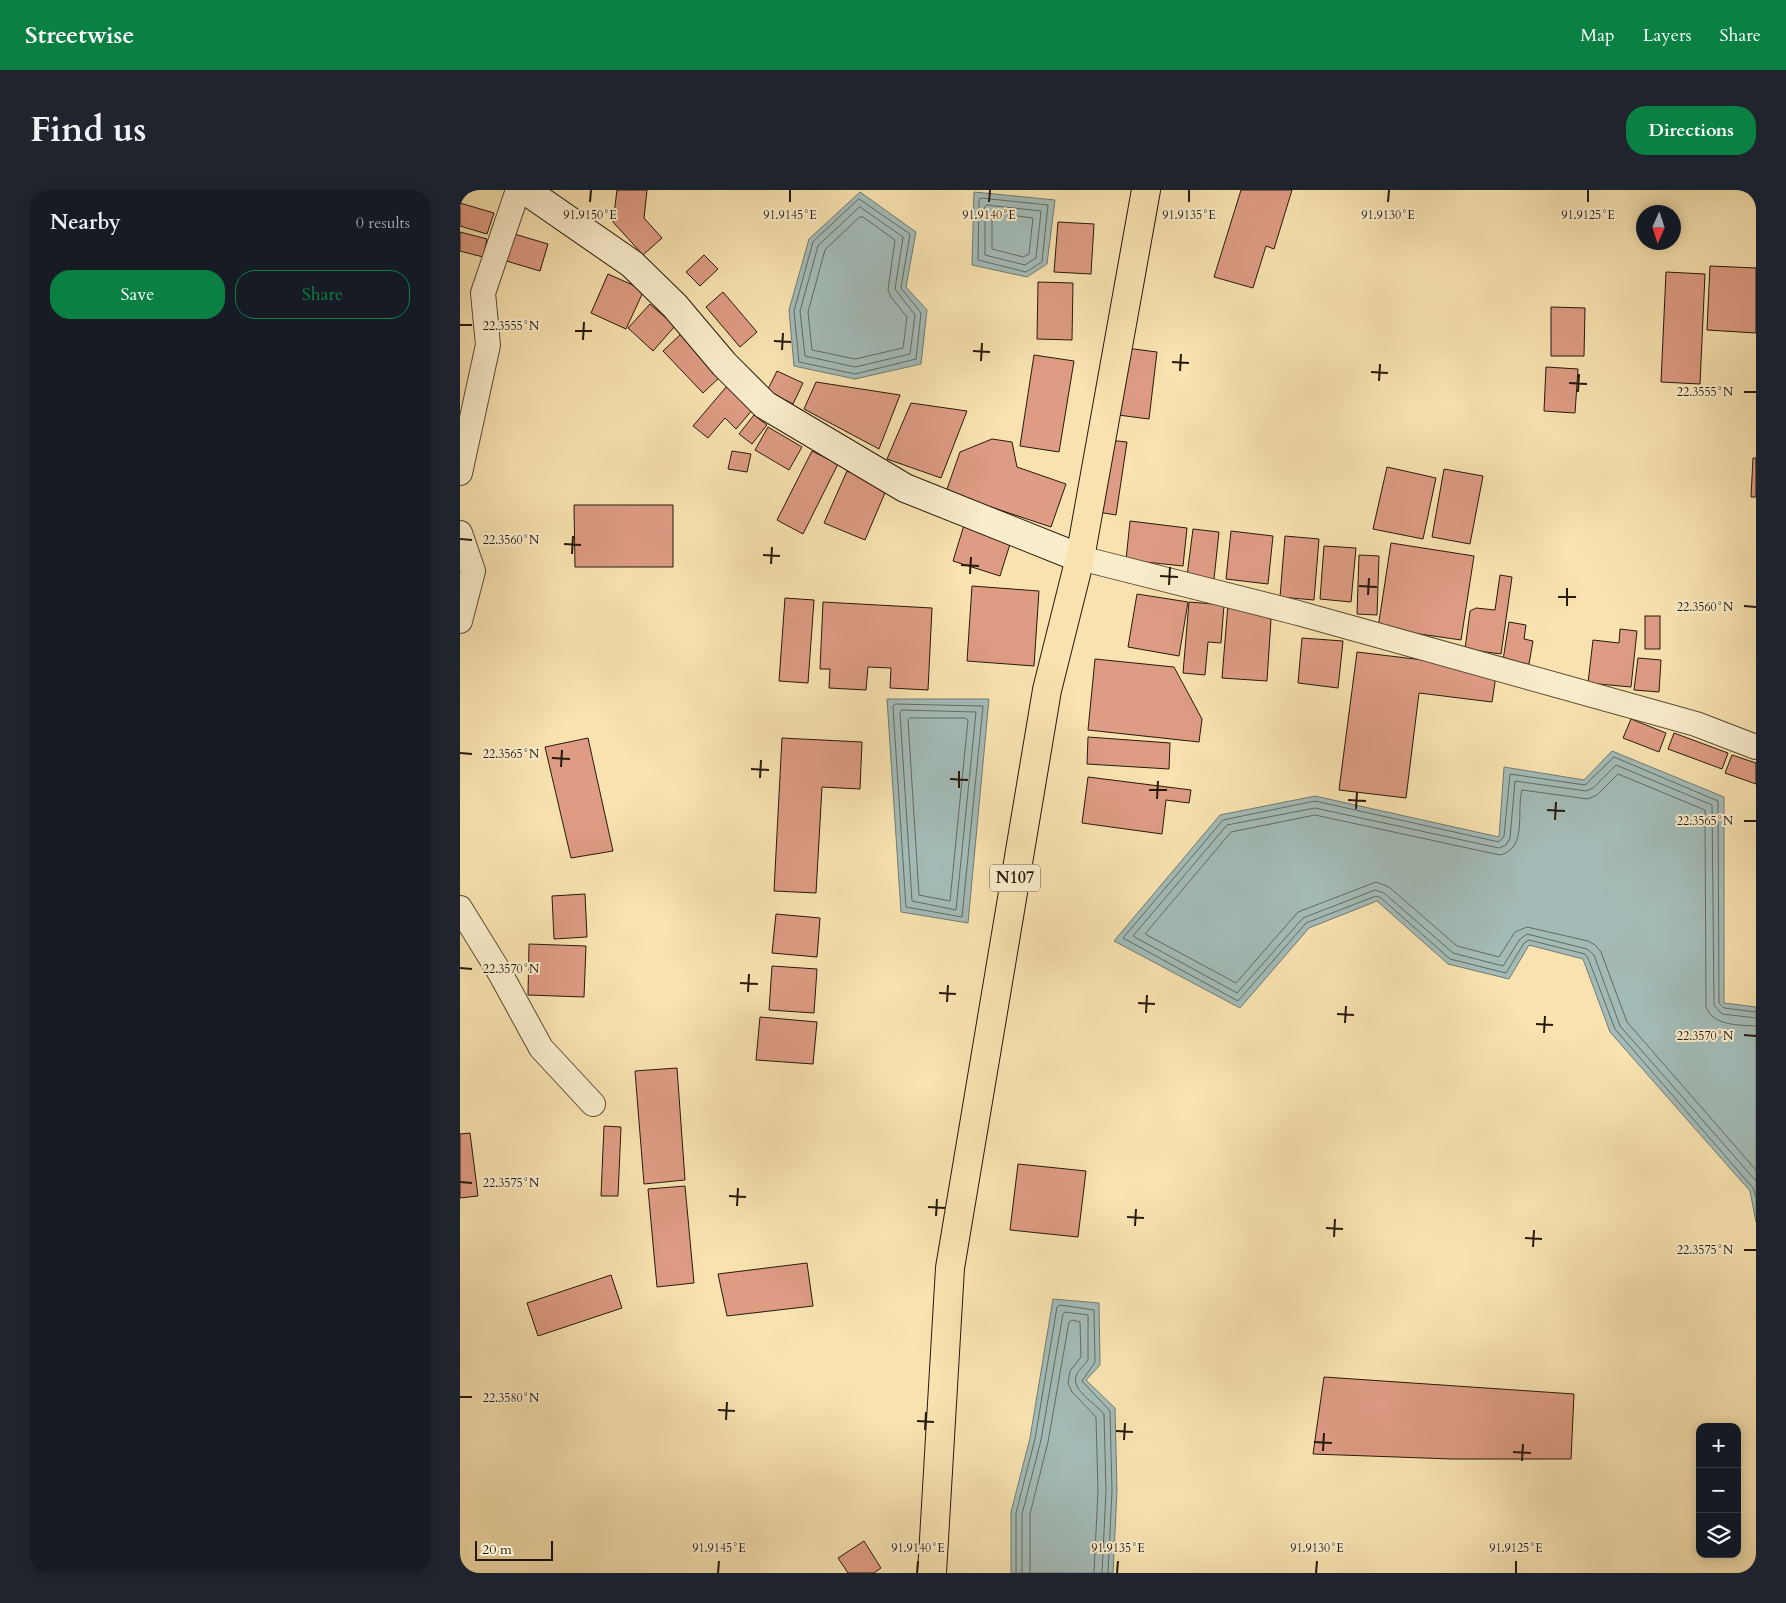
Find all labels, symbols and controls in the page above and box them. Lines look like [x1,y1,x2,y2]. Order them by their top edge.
text: Streetwise [25,19,134,52]
text: Map [1580,23,1615,48]
text: Layers [1643,23,1692,48]
text: Share [1720,23,1761,48]
text: Find us [30,106,146,154]
button: Directions [1626,106,1756,155]
north arrow [1636,205,1681,250]
text: 91.9150°E [563,207,617,223]
text: 91.9145°E [763,207,817,223]
text: 91.9140°E [962,207,1016,223]
text: 91.9135°E [1162,207,1216,223]
text: 91.9130°E [1361,207,1415,223]
text: 91.9125°E [1561,207,1615,223]
text: Nearby [50,208,121,237]
text: 0 results [356,212,410,234]
button: Save [50,270,225,319]
button: Share [235,270,410,319]
text: 22.3555°N [483,318,540,334]
text: 22.3555°N [1677,384,1734,400]
text: 22.3560°N [483,532,540,548]
text: 22.3560°N [1677,599,1734,615]
text: 22.3565°N [483,746,540,762]
text: 22.3565°N [1677,813,1734,829]
road number: N107 [990,864,1040,891]
text: 22.3570°N [483,961,540,977]
text: 22.3570°N [1677,1028,1734,1044]
text: 22.3575°N [483,1175,540,1191]
text: 22.3575°N [1677,1242,1734,1258]
text: 22.3580°N [483,1390,540,1406]
map controls [1696,1423,1741,1558]
button: + [1696,1423,1741,1468]
button: − [1696,1468,1741,1513]
button: layers [1696,1513,1741,1558]
scale bar [475,1538,552,1561]
text: 20 m [482,1540,512,1559]
text: 91.9145°E [692,1540,746,1556]
text: 91.9140°E [891,1540,945,1556]
text: 91.9135°E [1091,1540,1145,1556]
text: 91.9130°E [1290,1540,1344,1556]
text: 91.9125°E [1489,1540,1543,1556]

